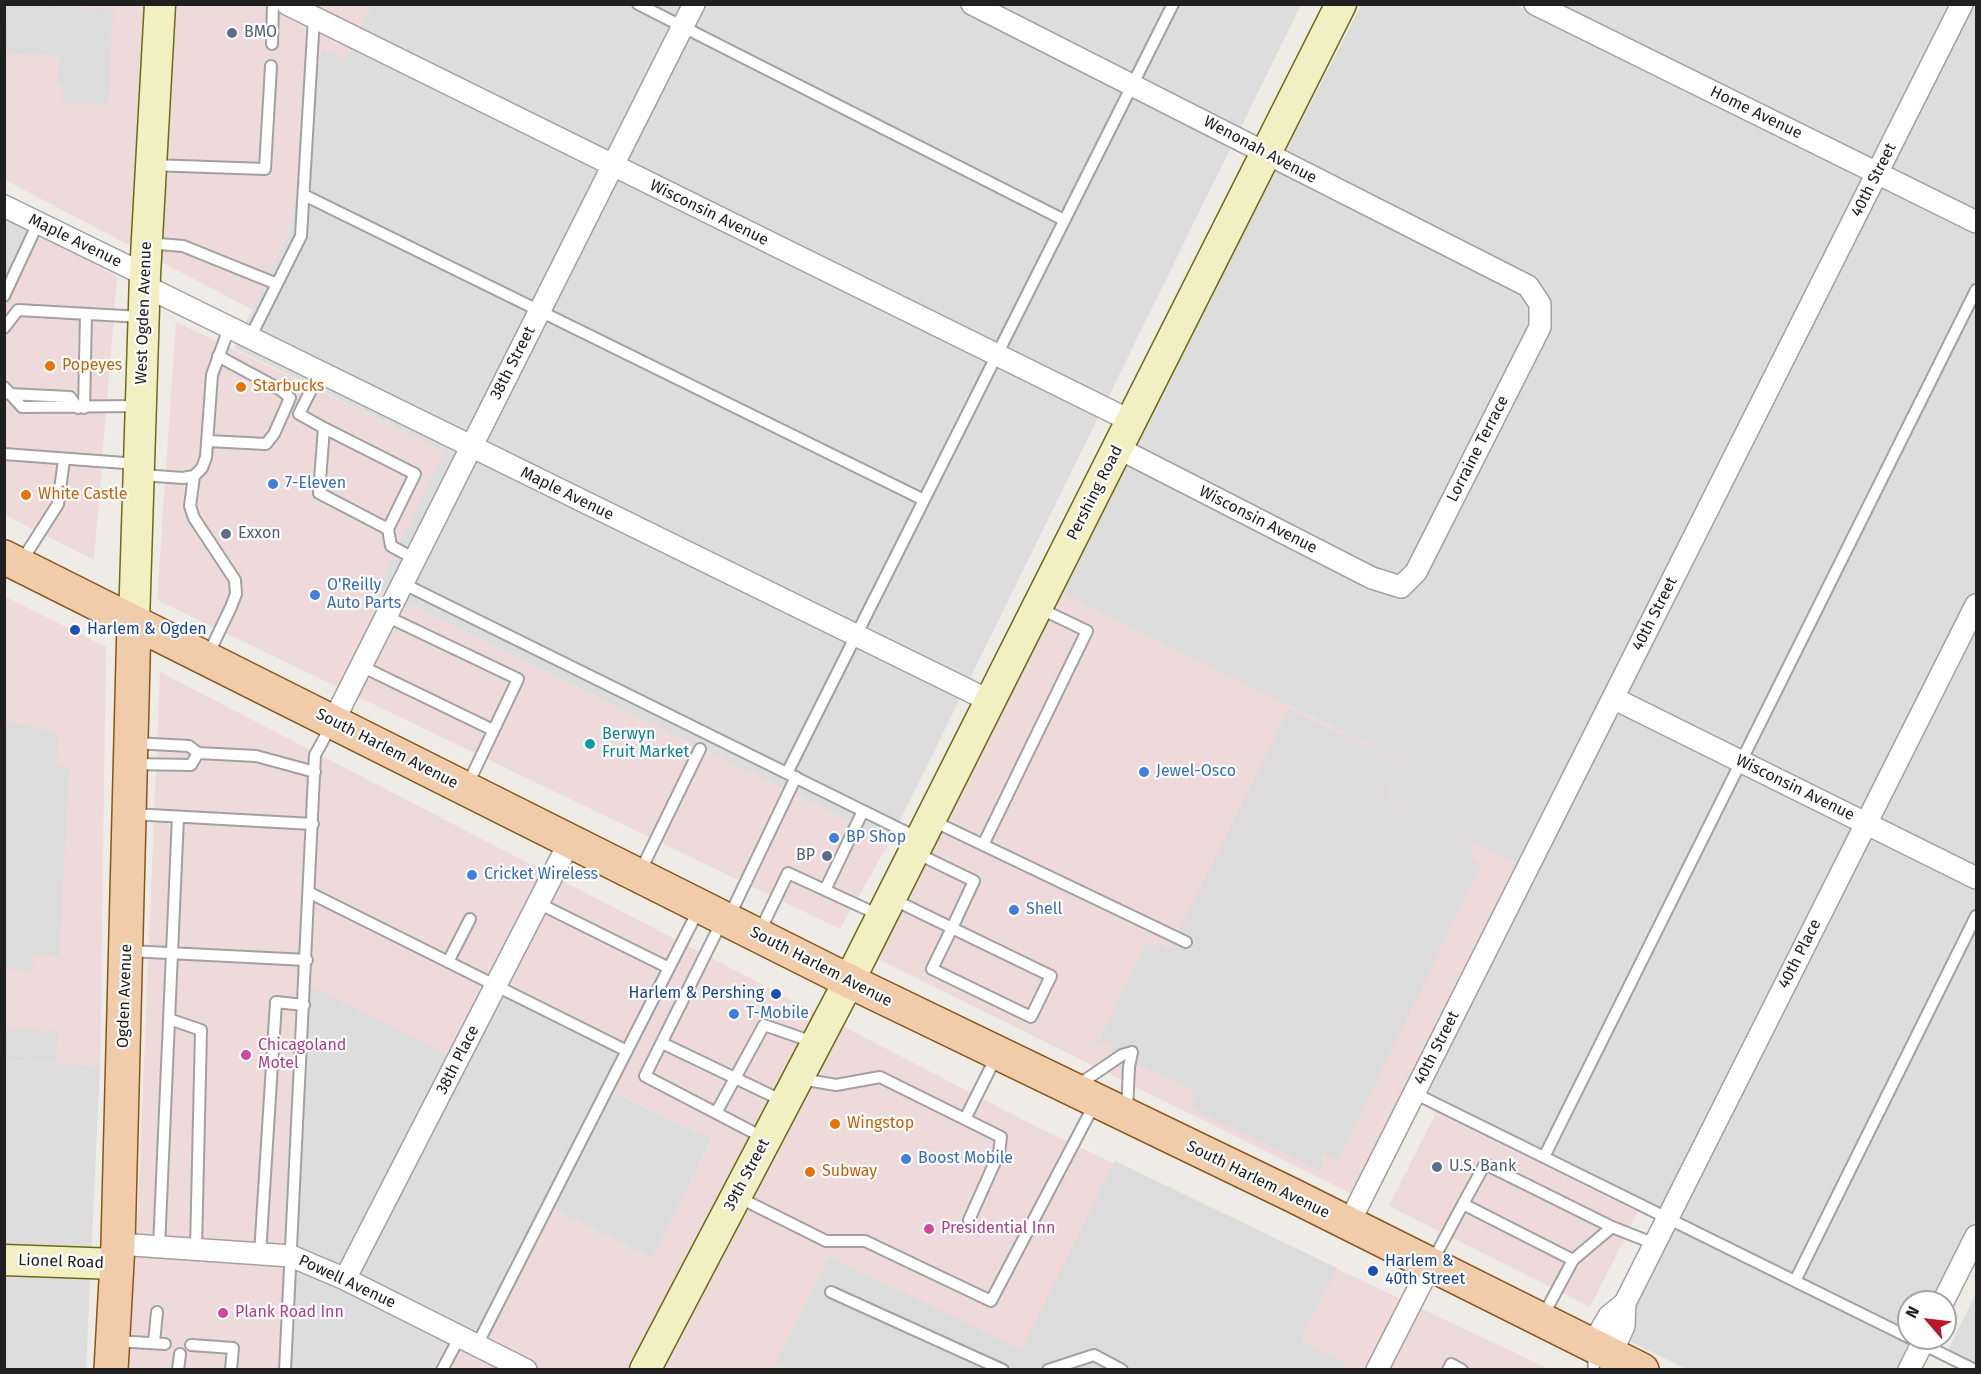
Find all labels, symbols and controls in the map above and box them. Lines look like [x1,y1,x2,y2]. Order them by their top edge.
place label: BMO [244,23,277,43]
marker: BMO [225,26,239,40]
street label: Home Avenue [1707,82,1805,144]
street label: Wenonah Avenue [1200,112,1320,188]
street label: 40th Street [1847,140,1901,220]
street label: Wisconsin Avenue [646,176,772,250]
street label: Maple Avenue [25,210,125,272]
street label: West Ogden Avenue [132,241,156,385]
street label: 38th Street [486,323,540,403]
place label: Popeyes [62,356,122,376]
marker: Popeyes [43,359,57,373]
place label: Starbucks [253,377,324,397]
marker: Starbucks [234,380,248,394]
street label: Lorraine Terrace [1443,393,1513,505]
street label: Pershing Road [1063,442,1127,544]
street label: Maple Avenue [517,463,617,525]
place label: 7-Eleven [285,474,346,494]
marker: 7-Eleven [266,477,280,491]
street label: Wisconsin Avenue [1196,482,1320,558]
place label: White Castle [38,485,127,505]
marker: White Castle [19,488,33,502]
place label: Exxon [238,524,281,544]
marker: Exxon [219,527,233,541]
street label: 40th Street [1628,574,1682,654]
place label: O'Reilly Auto Parts [327,576,401,614]
marker: O'Reilly Auto Parts [308,588,322,602]
place label: Harlem & Ogden [87,620,207,640]
marker: Harlem & Ogden [68,623,82,637]
street label: South Harlem Avenue [313,705,461,793]
place label: Berwyn Fruit Market [602,725,689,763]
marker: Berwyn Fruit Market [583,737,597,751]
street label: Wisconsin Avenue [1732,751,1858,825]
place label: Jewel-Osco [1156,762,1236,782]
marker: Jewel-Osco [1137,765,1151,779]
place label: BP Shop [846,828,906,848]
marker: BP Shop [827,831,841,845]
place label: BP [796,846,815,866]
marker: BP [820,849,834,863]
place label: Cricket Wireless [484,865,598,885]
marker: Cricket Wireless [465,868,479,882]
place label: Shell [1026,900,1062,920]
marker: Shell [1007,903,1021,917]
street label: 40th Place [1774,916,1826,992]
street label: South Harlem Avenue [747,923,895,1011]
street label: Ogden Avenue [114,944,136,1048]
place label: Harlem & Pershing [629,984,764,1004]
marker: Harlem & Pershing [769,987,783,1001]
place label: T-Mobile [746,1004,809,1024]
marker: T-Mobile [727,1007,741,1021]
street label: 40th Street [1410,1008,1464,1088]
street label: 38th Place [432,1022,484,1098]
place label: Chicagoland Motel [258,1036,346,1074]
marker: Chicagoland Motel [239,1048,253,1062]
place label: Wingstop [847,1114,914,1134]
marker: Wingstop [828,1117,842,1131]
street label: 39th Street [720,1136,774,1214]
street label: South Harlem Avenue [1183,1137,1333,1223]
place label: Boost Mobile [918,1149,1013,1169]
marker: Boost Mobile [899,1152,913,1166]
place label: U.S. Bank [1449,1157,1516,1177]
marker: U.S. Bank [1430,1160,1444,1174]
place label: Subway [822,1162,877,1182]
marker: Subway [803,1165,817,1179]
place label: Presidential Inn [941,1219,1055,1239]
marker: Presidential Inn [922,1222,936,1236]
street label: Lionel Road [18,1251,104,1273]
street label: Powell Avenue [295,1251,399,1313]
place label: Harlem & 40th Street [1385,1252,1465,1290]
marker: Harlem & 40th Street [1366,1264,1380,1278]
north arrow [1897,1290,1957,1350]
place label: Plank Road Inn [235,1303,344,1323]
text: N [1902,1303,1923,1321]
marker: Plank Road Inn [216,1306,230,1320]

